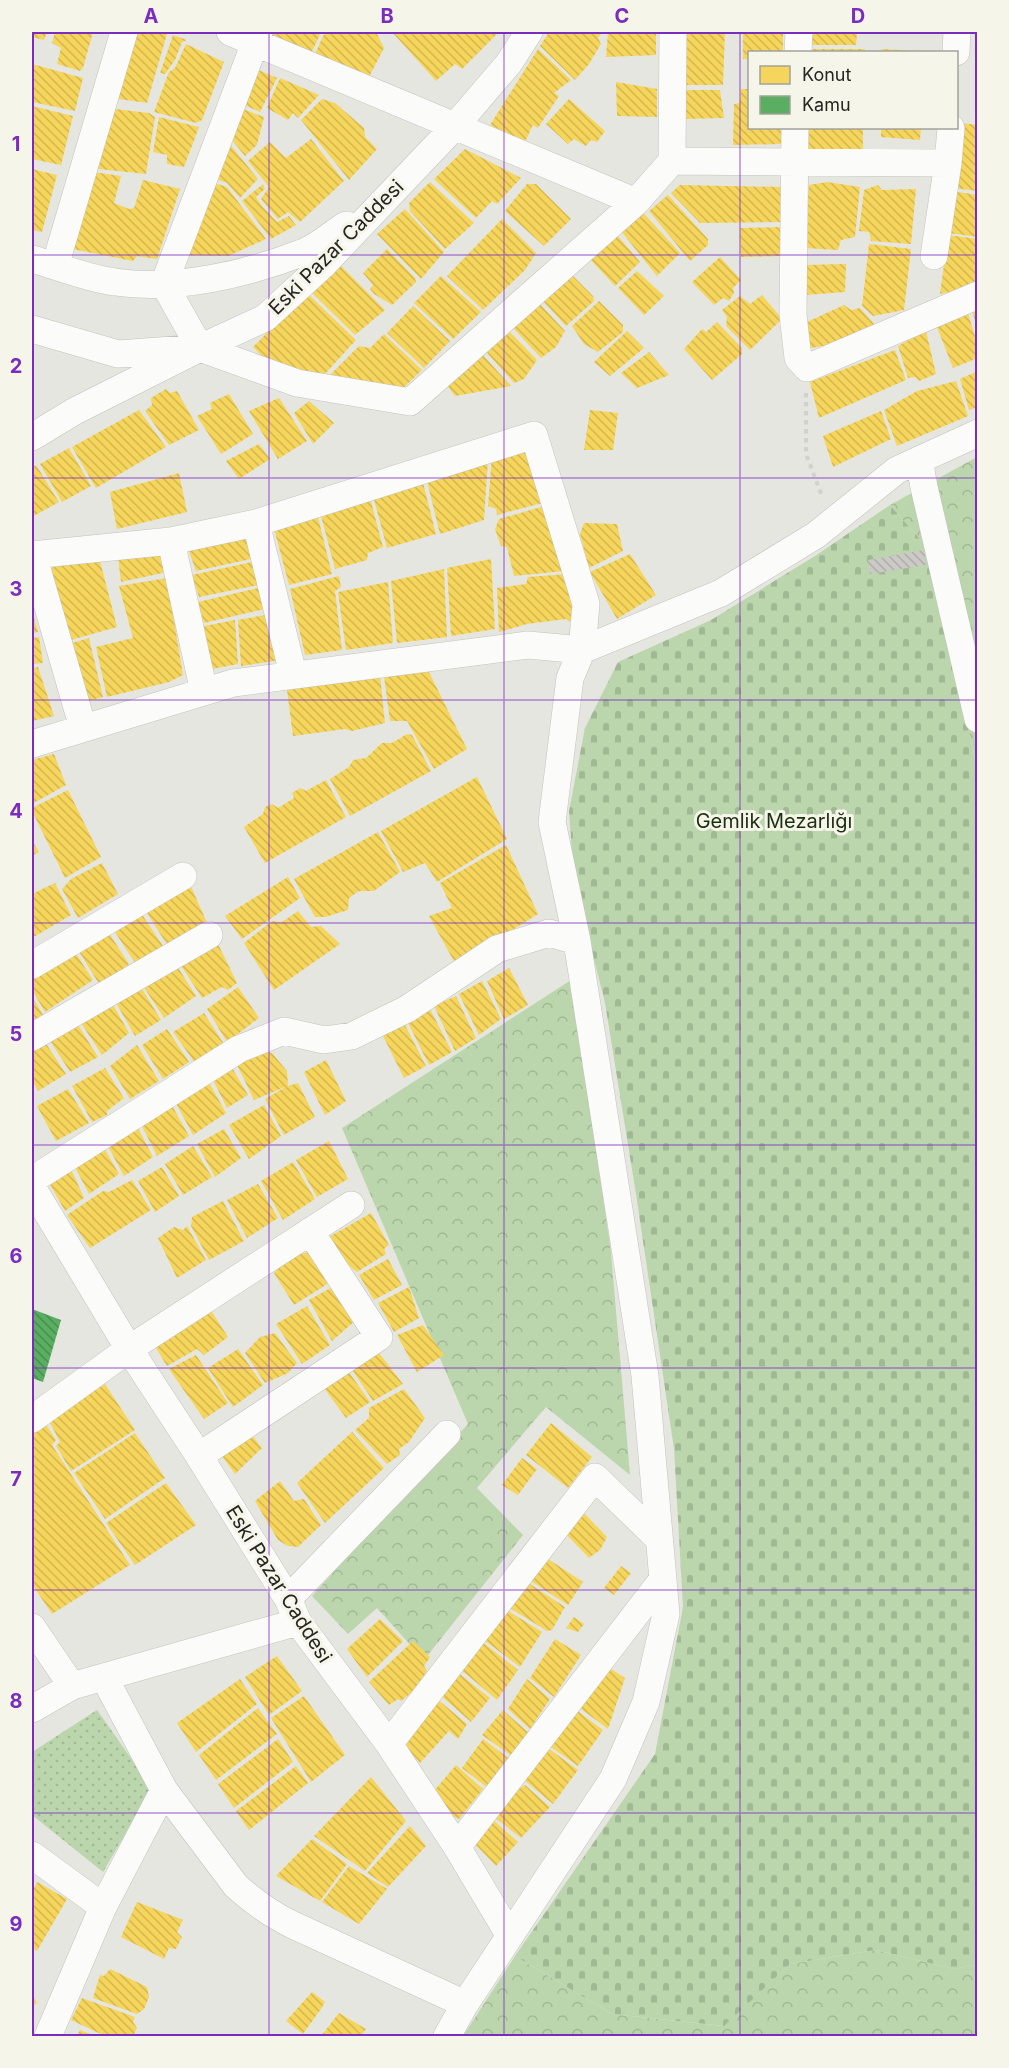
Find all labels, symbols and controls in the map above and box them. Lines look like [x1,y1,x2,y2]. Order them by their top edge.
text: A [144,4,159,28]
text: B [380,4,394,28]
text: C [615,4,629,28]
text: D [851,4,865,28]
legend [748,51,958,129]
text: Konut [802,64,851,85]
text: Kamu [802,94,851,115]
text: 1 [12,132,20,156]
street label: Eski Pazar Caddesi [264,175,408,319]
text: 2 [10,354,22,378]
text: 3 [10,577,22,601]
text: 4 [9,799,23,823]
park label: Gemlik Mezarlığı [696,809,852,833]
text: 5 [10,1022,22,1046]
text: 6 [10,1244,23,1268]
text: 7 [10,1467,22,1491]
street label: Eski Pazar Caddesi [221,1501,337,1667]
text: 8 [9,1689,23,1713]
text: 9 [10,1912,23,1936]

